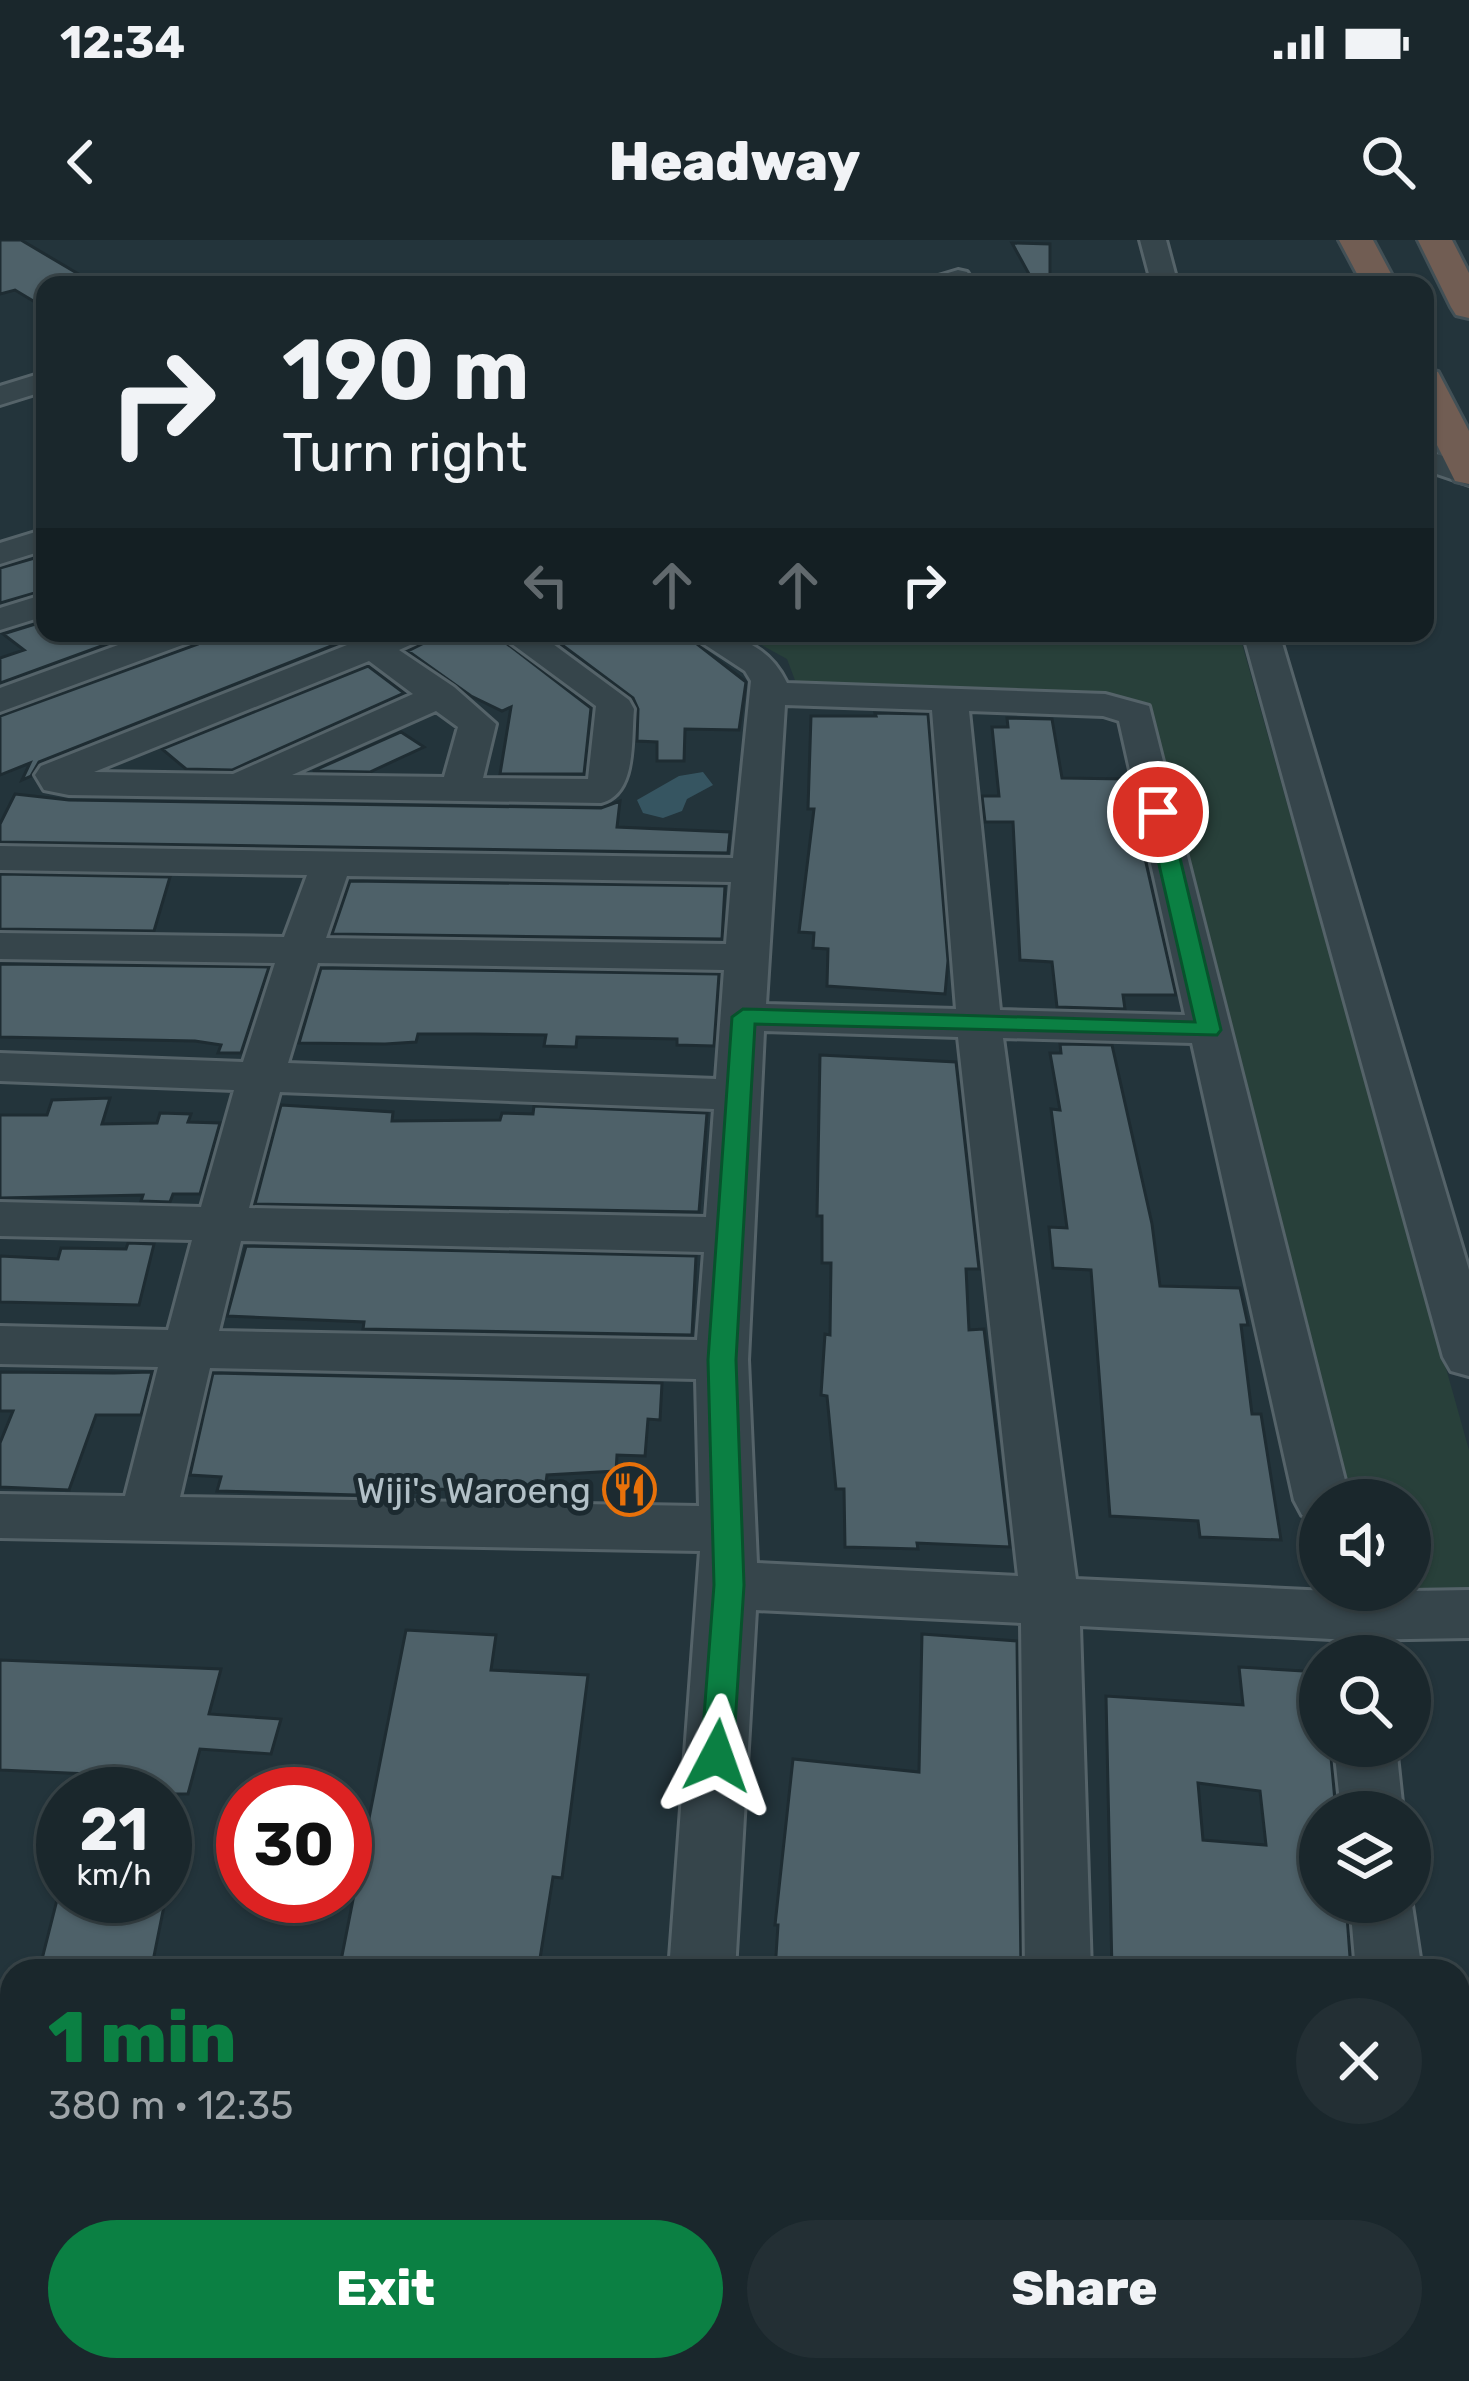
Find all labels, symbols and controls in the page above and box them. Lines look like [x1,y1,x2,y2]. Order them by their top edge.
text: 12:34 [60,16,185,69]
icon: back [48,129,114,195]
icon: search [1355,129,1421,195]
text: Headway [609,130,860,194]
text: 190 m [282,320,530,420]
icon: right [84,324,240,480]
text: Turn right [282,421,527,485]
icon: left [513,552,579,618]
icon: ahead [639,552,705,618]
icon: ahead [765,552,831,618]
icon: right [891,552,957,618]
pin [1107,761,1209,863]
icon: arrive [1125,779,1191,845]
restaurant icon: Wiji's Waroeng [602,1462,658,1518]
place label: Wiji's Waroeng [357,1469,591,1512]
map controls [1299,1479,1431,1923]
button: sound [1299,1479,1431,1611]
button: search [1299,1635,1431,1767]
position arrow [654,1693,780,1819]
speed limit sign: 30 [216,1767,372,1923]
button: layers [1299,1791,1431,1923]
text: 21 [80,1794,148,1865]
text: km/h [77,1857,151,1893]
text: 1 min [48,1995,236,2080]
button: close [1296,1998,1422,2124]
text: 380 m · 12:35 [48,2083,293,2129]
button: Exit [48,2220,723,2358]
button: Share [747,2220,1422,2358]

